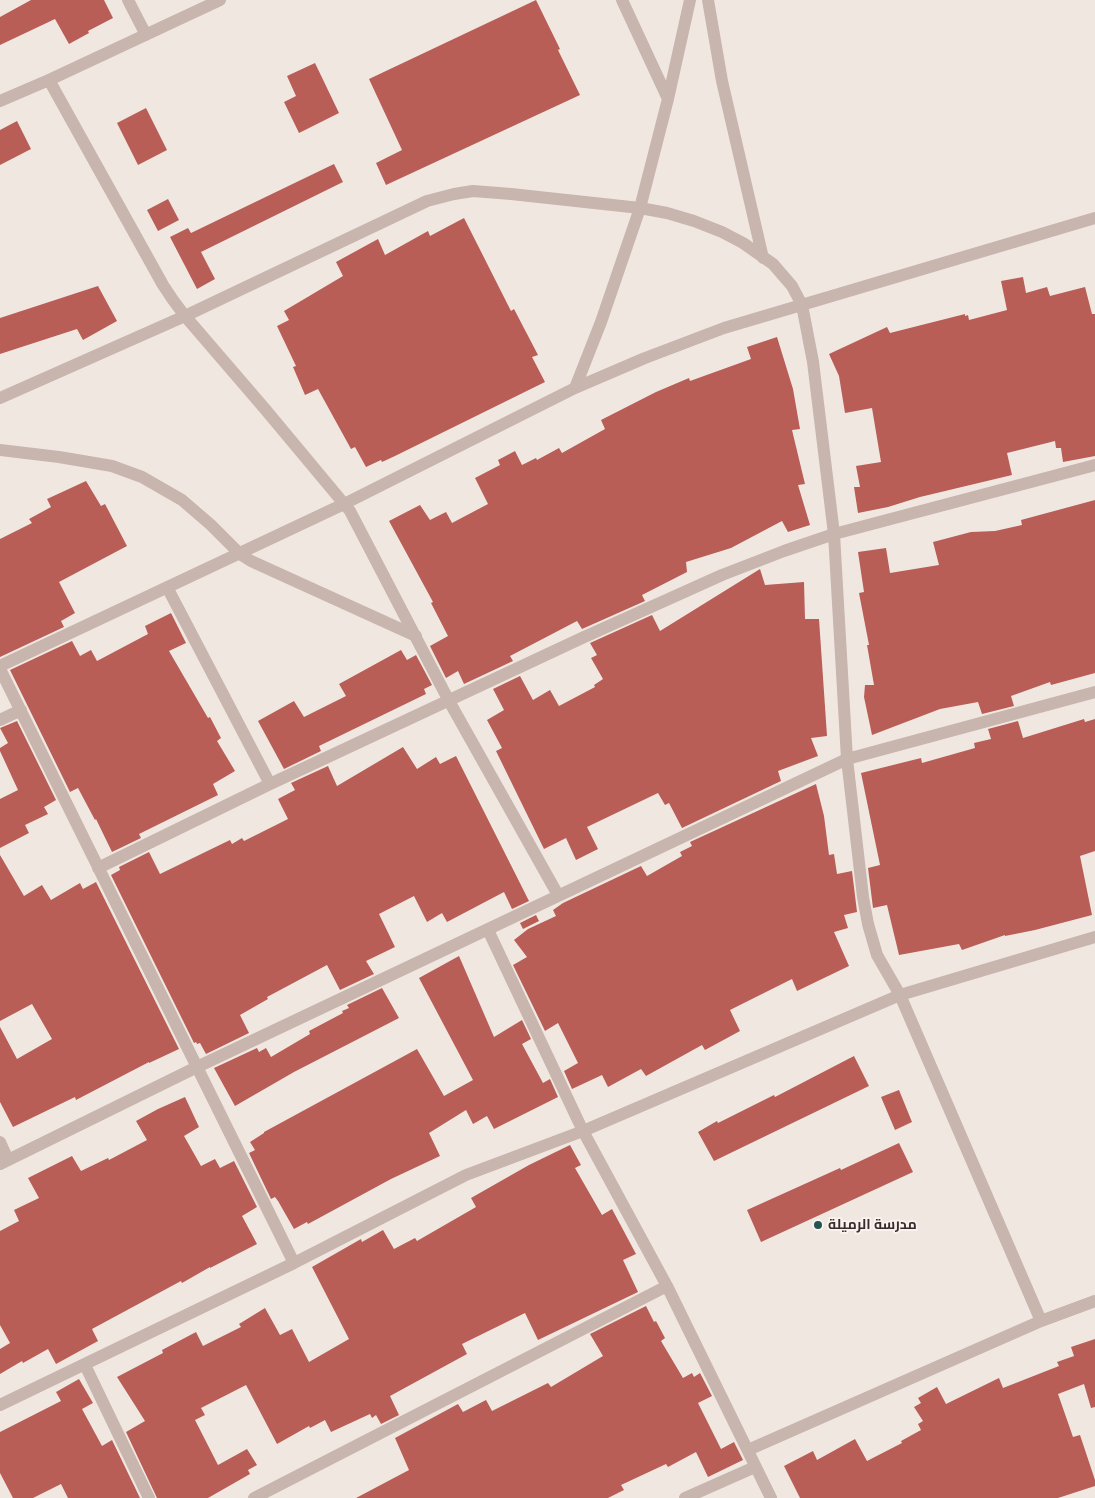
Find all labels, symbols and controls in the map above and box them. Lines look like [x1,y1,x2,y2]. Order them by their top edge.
place label: مدرسة الرميلة [828,1217,917,1233]
marker: مدرسة الرميلة [812,1219,824,1231]

